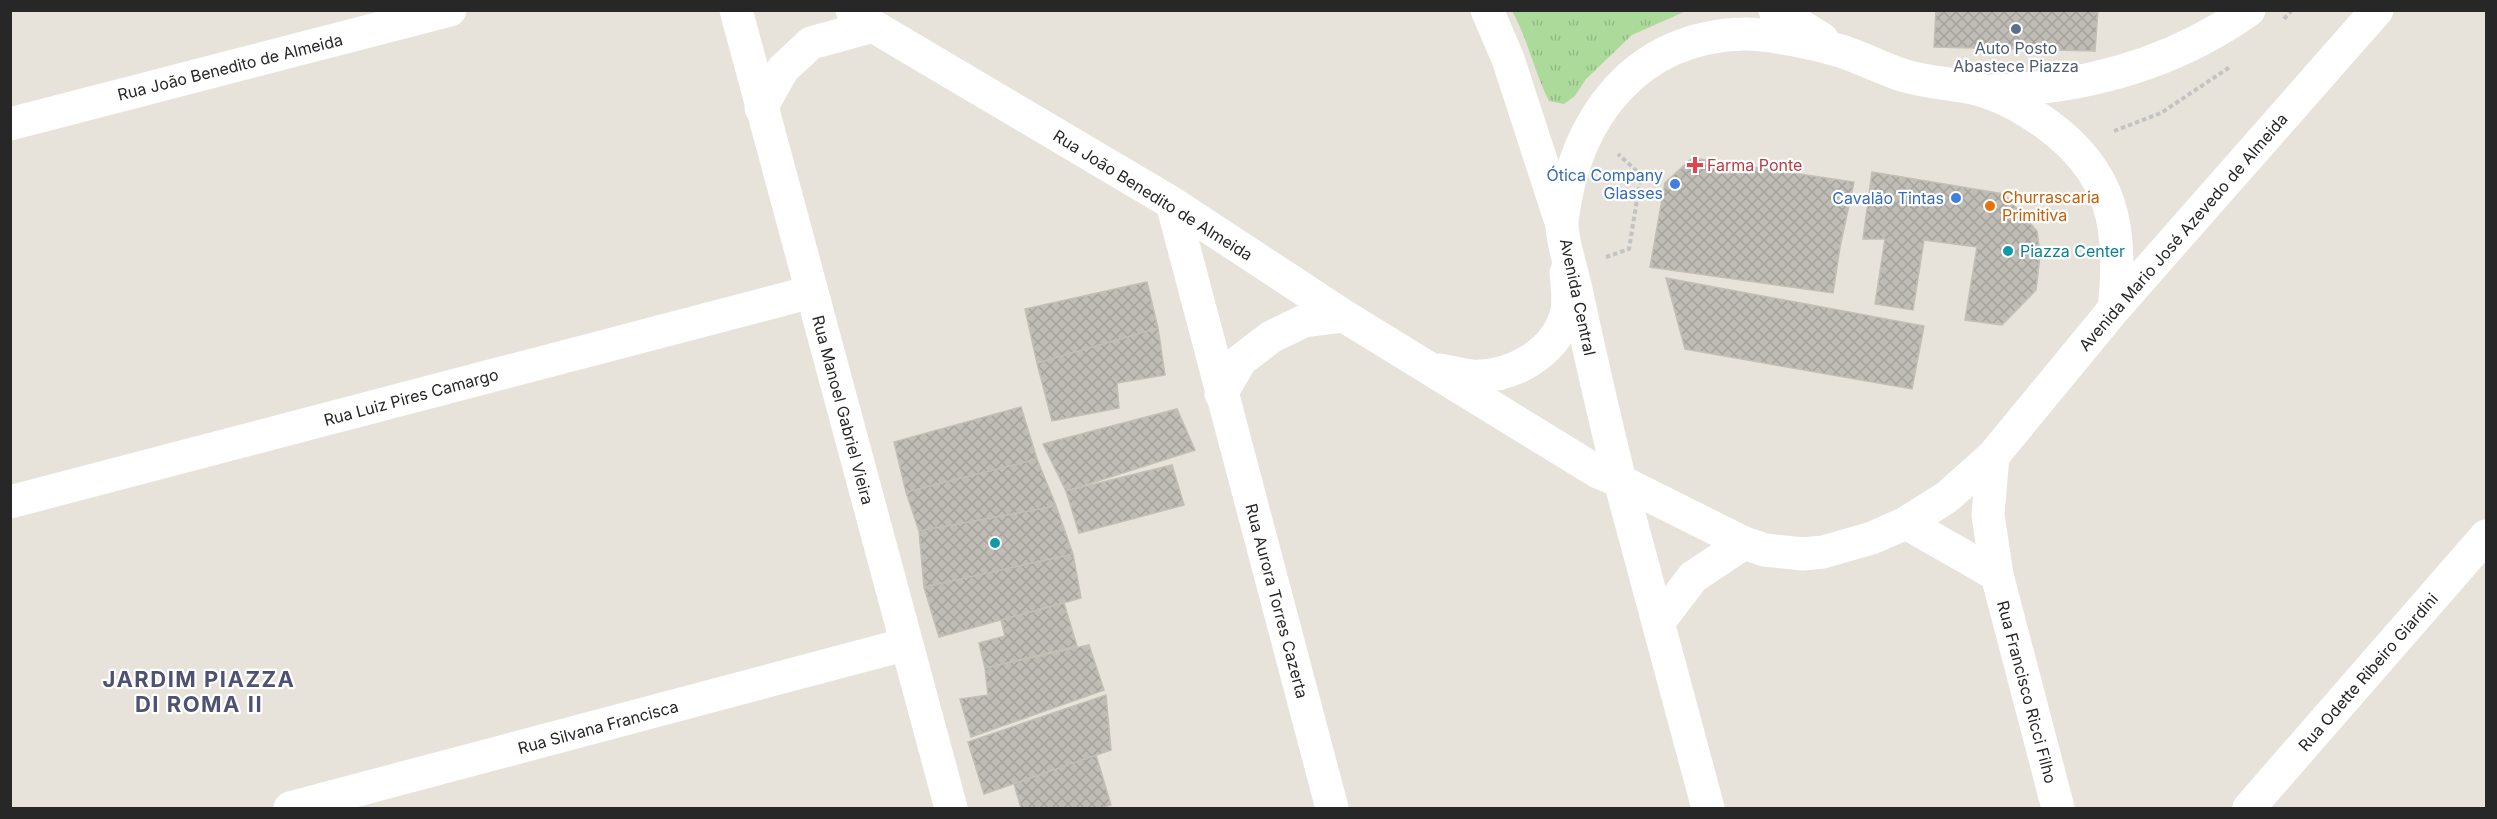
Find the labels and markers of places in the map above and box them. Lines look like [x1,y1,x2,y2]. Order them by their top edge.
marker: Auto Posto Abastece Piazza [2009,22,2023,36]
place label: Auto Posto Abastece Piazza [1953,38,2079,76]
place label: Farma Ponte [1707,155,1802,175]
marker: Farma Ponte [1688,158,1702,172]
place label: Ótica Company Glasses [1546,165,1663,203]
marker: Ótica Company Glasses [1668,177,1682,191]
place label: Churrascaria Primitiva [2002,187,2100,225]
place label: Cavalão Tintas [1832,188,1944,208]
marker: Cavalão Tintas [1949,191,1963,205]
marker: Churrascaria Primitiva [1983,199,1997,213]
place label: Piazza Center [2020,241,2125,261]
marker: Piazza Center [2001,244,2015,258]
place label: ㅤ [1007,533,1022,553]
marker: ㅤ [988,536,1002,550]

